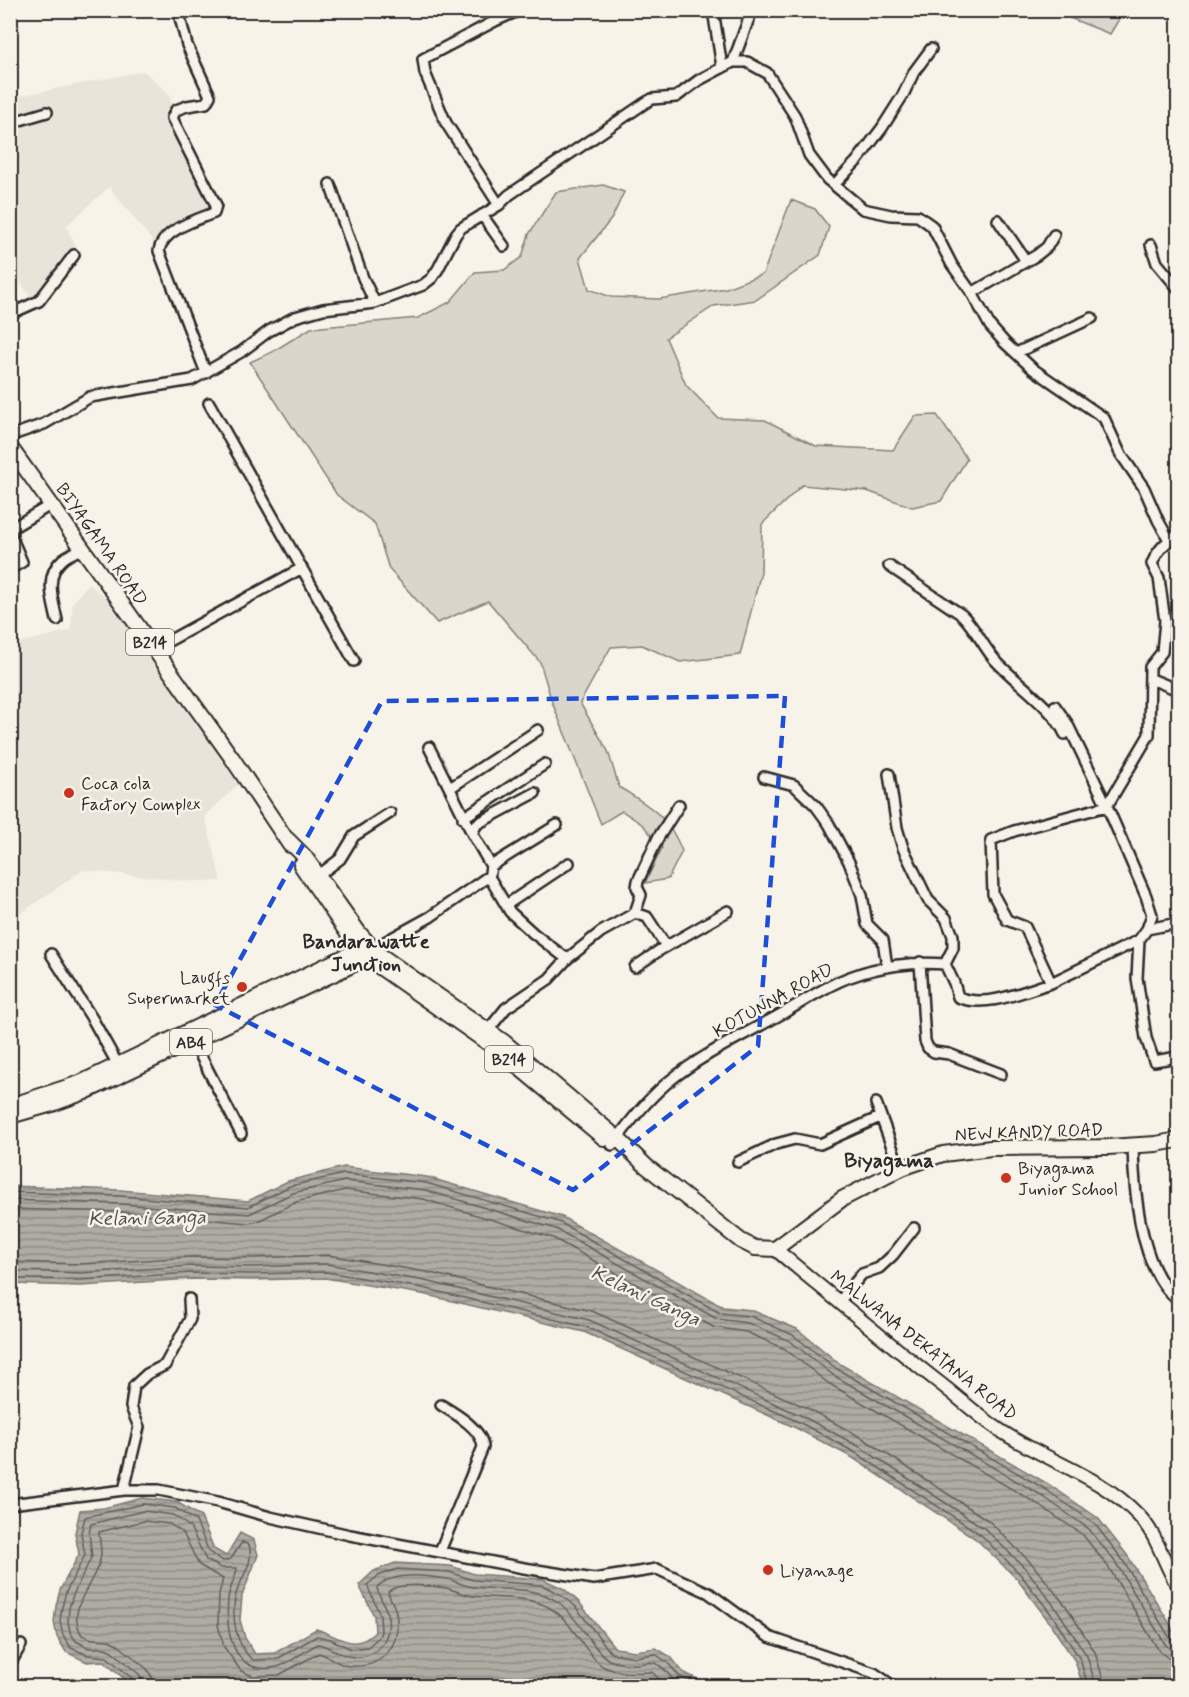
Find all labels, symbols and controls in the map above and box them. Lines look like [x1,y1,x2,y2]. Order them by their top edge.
street label: BIYAGAMA ROAD [50,478,153,611]
road number: B214 [126,629,174,655]
place label: Coca cola Factory Complex [81,772,201,817]
marker: Coca cola Factory Complex [62,786,76,800]
district label: Bandarawatte Junction [302,929,430,979]
street label: KOTUNNA ROAD [709,958,838,1044]
place label: Laugfs Supermarket [127,966,230,1011]
marker: Laugfs Supermarket [235,980,249,994]
road number: AB4 [170,1029,212,1055]
road number: B214 [485,1046,533,1072]
street label: NEW KANDY ROAD [954,1118,1104,1148]
district label: Biyagama [844,1147,934,1177]
place label: Biyagama Junior School [1018,1157,1118,1202]
marker: Biyagama Junior School [999,1171,1013,1185]
water label: Kelani Ganga [88,1204,206,1235]
water label: Kelani Ganga [586,1259,705,1335]
street label: MALWANA DEKATANA ROAD [825,1265,1022,1427]
place label: Liyanage [780,1559,854,1583]
marker: Liyanage [761,1563,775,1577]

